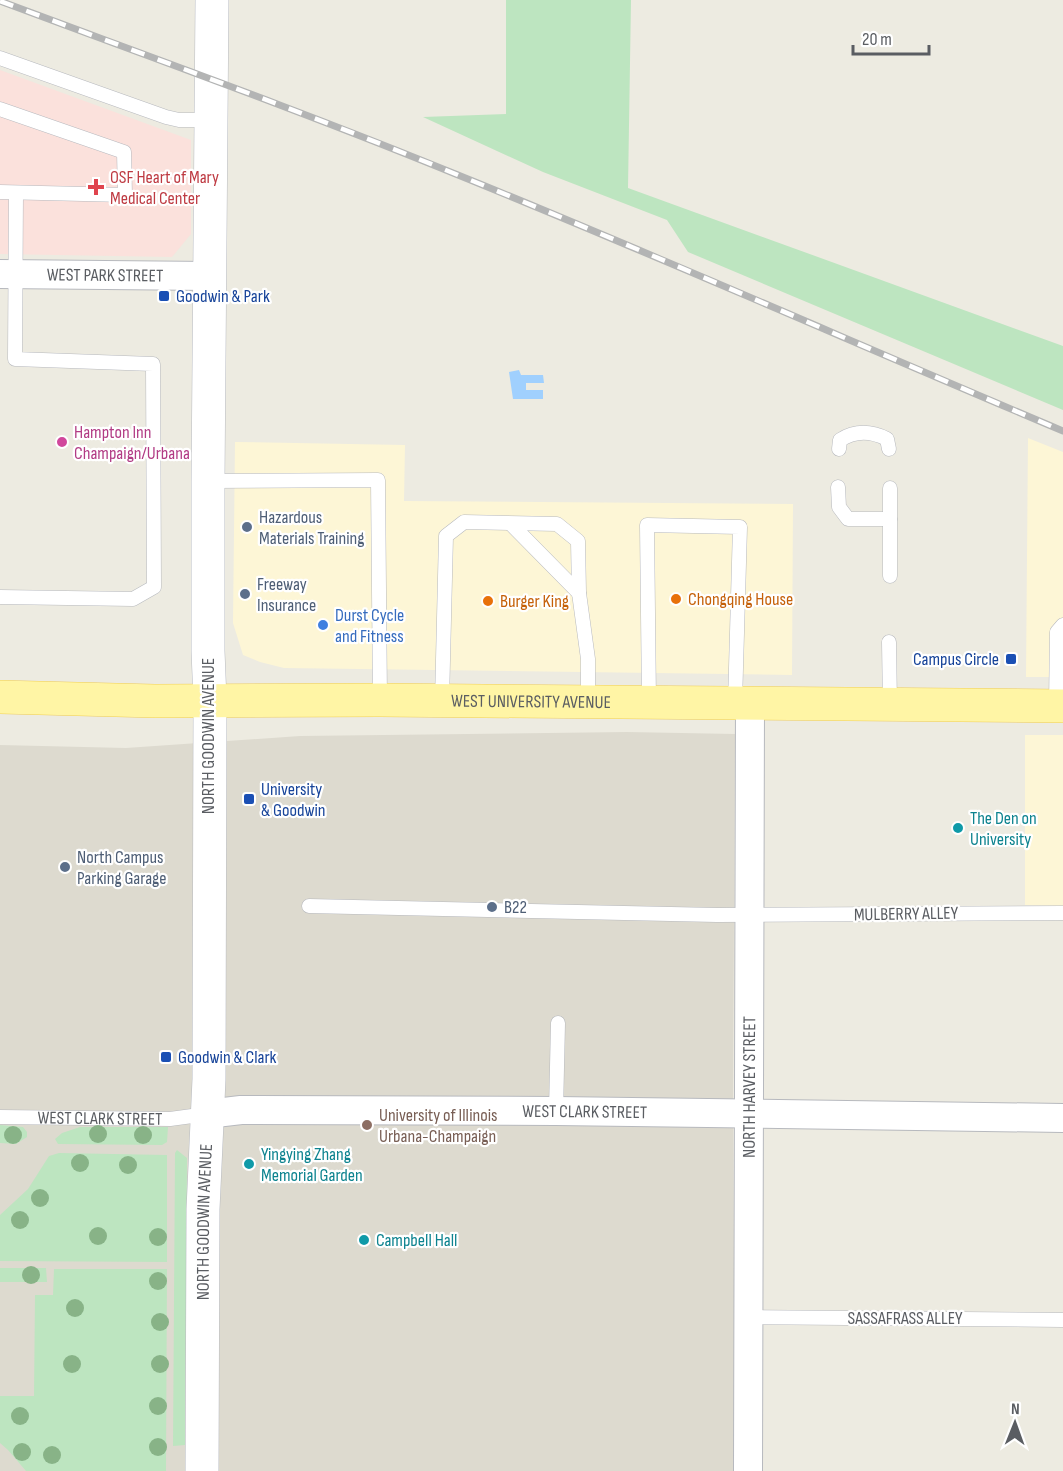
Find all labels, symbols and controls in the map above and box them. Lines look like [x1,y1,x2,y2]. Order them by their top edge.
scale bar [853,18,930,56]
text: 20 m [862,29,892,50]
place label: OSF Heart of Mary Medical Center [110,167,219,209]
marker: OSF Heart of Mary Medical Center [87,178,105,196]
street label: WEST PARK STREET [47,264,163,286]
place label: Goodwin & Park [176,286,270,307]
marker: Goodwin & Park [157,289,171,303]
place label: Hampton Inn Champaign/Urbana [74,422,190,464]
marker: Hampton Inn Champaign/Urbana [55,435,69,449]
place label: Hazardous Materials Training [259,507,364,549]
marker: Hazardous Materials Training [240,520,254,534]
place label: Freeway Insurance [257,574,316,616]
marker: Freeway Insurance [238,587,252,601]
place label: Chongqing House [688,589,793,610]
place label: Burger King [500,591,569,612]
marker: Chongqing House [669,592,683,606]
marker: Burger King [481,594,495,608]
place label: Durst Cycle and Fitness [335,605,404,647]
marker: Durst Cycle and Fitness [316,618,330,632]
place label: Campus Circle [913,649,999,670]
marker: Campus Circle [1004,652,1018,666]
street label: NORTH GOODWIN AVENUE [198,658,219,814]
street label: WEST UNIVERSITY AVENUE [451,690,611,713]
place label: University & Goodwin [261,779,326,821]
marker: University & Goodwin [242,792,256,806]
place label: The Den on University [970,808,1037,850]
marker: The Den on University [951,821,965,835]
place label: North Campus Parking Garage [77,847,166,889]
marker: North Campus Parking Garage [58,860,72,874]
place label: B22 [504,897,527,918]
marker: B22 [485,900,499,914]
street label: MULBERRY ALLEY [854,903,959,925]
street label: NORTH HARVEY STREET [738,1016,760,1158]
place label: Goodwin & Clark [178,1047,277,1068]
marker: Goodwin & Clark [159,1050,173,1064]
street label: WEST CLARK STREET [522,1100,647,1123]
place label: University of Illinois Urbana-Champaign [379,1105,498,1147]
street label: WEST CLARK STREET [37,1107,163,1129]
marker: University of Illinois Urbana-Champaign [360,1118,374,1132]
street label: NORTH GOODWIN AVENUE [192,1143,217,1300]
place label: Yingying Zhang Memorial Garden [261,1144,363,1186]
marker: Yingying Zhang Memorial Garden [242,1157,256,1171]
place label: Campbell Hall [376,1230,457,1251]
marker: Campbell Hall [357,1233,371,1247]
street label: SASSAFRASS ALLEY [847,1308,963,1329]
north arrow [985,1393,1045,1453]
text: N [1011,1400,1020,1419]

